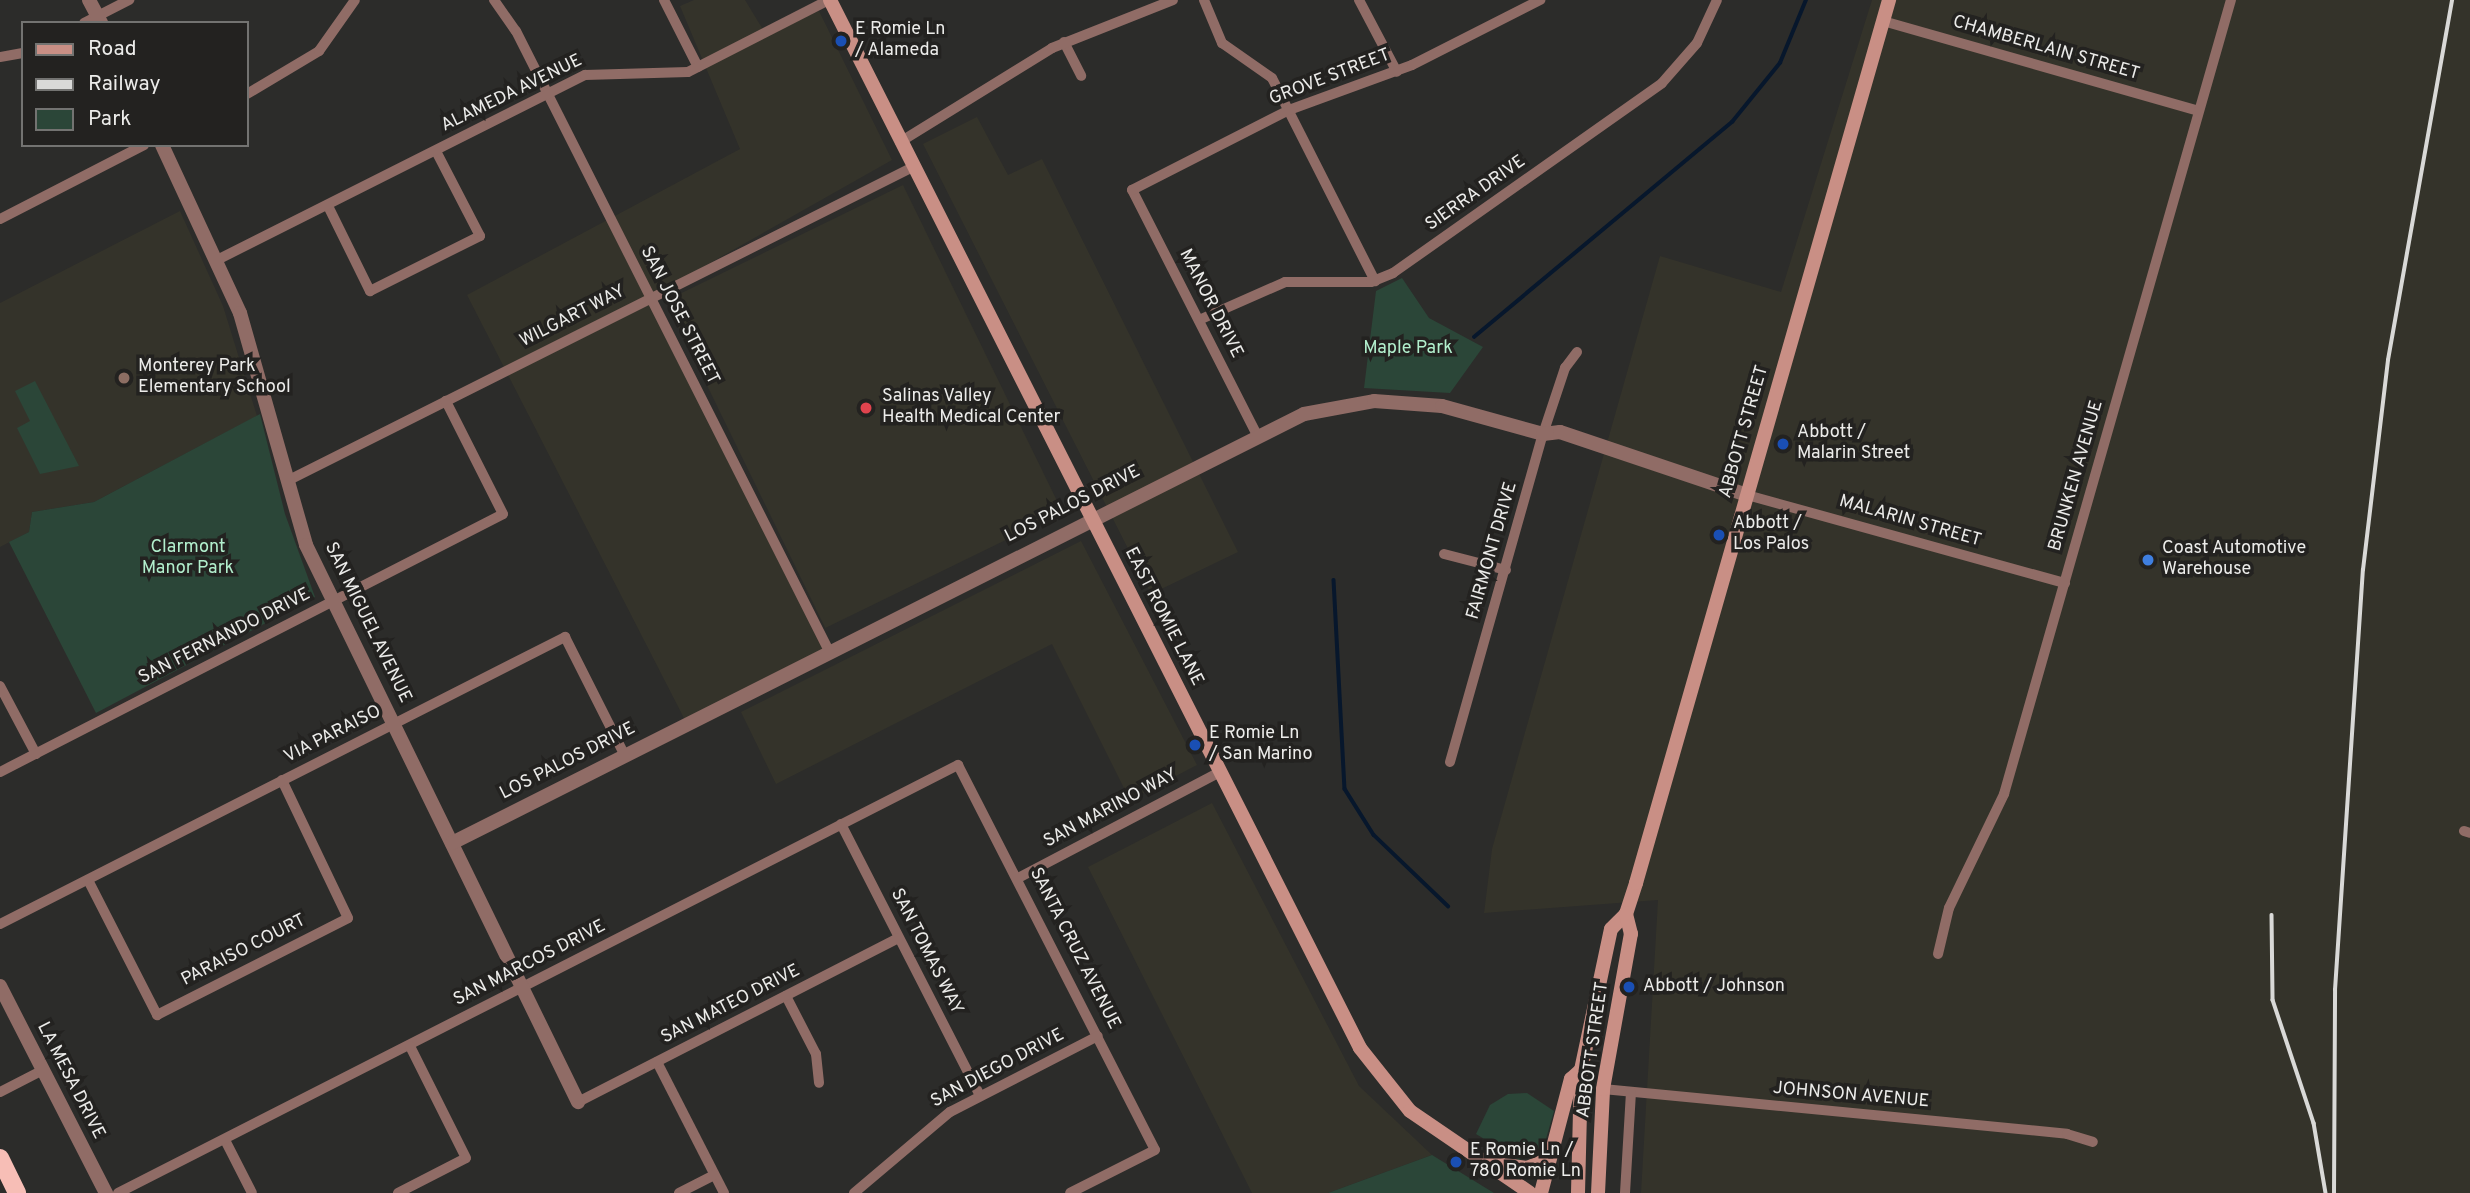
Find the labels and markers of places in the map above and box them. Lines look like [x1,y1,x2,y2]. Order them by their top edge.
place label: E Romie Ln / Alameda [855,20,945,62]
marker: E Romie Ln / Alameda [833,33,849,49]
place label: Monterey Park Elementary School [138,357,291,400]
marker: Monterey Park Elementary School [116,370,132,386]
place label: Salinas Valley Health Medical Center [882,387,1061,430]
marker: Salinas Valley Health Medical Center [856,398,876,418]
place label: Abbott / Malarin Street [1797,423,1910,466]
marker: Abbott / Malarin Street [1775,436,1791,452]
place label: Abbott / Los Palos [1733,514,1809,556]
marker: Abbott / Los Palos [1711,527,1727,543]
place label: Coast Automotive Warehouse [2162,539,2307,582]
marker: Coast Automotive Warehouse [2140,552,2156,568]
place label: E Romie Ln / San Marino [1209,724,1312,766]
marker: E Romie Ln / San Marino [1187,737,1203,753]
place label: Abbott / Johnson [1643,976,1785,998]
marker: Abbott / Johnson [1621,979,1637,995]
place label: E Romie Ln / 780 Romie Ln [1470,1141,1581,1184]
marker: E Romie Ln / 780 Romie Ln [1448,1154,1464,1170]

